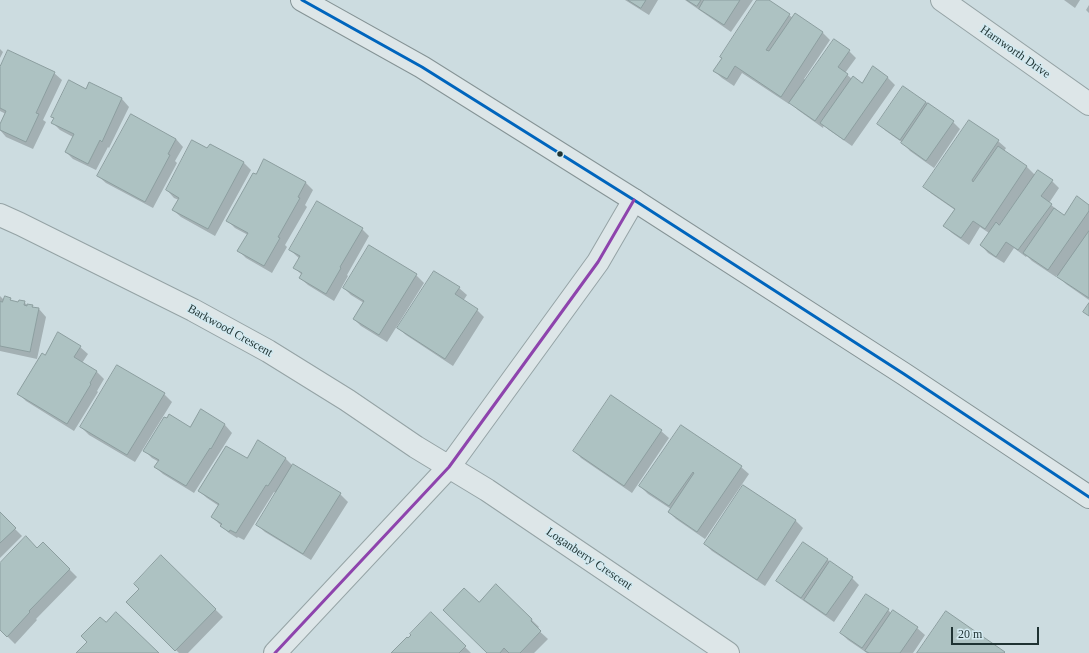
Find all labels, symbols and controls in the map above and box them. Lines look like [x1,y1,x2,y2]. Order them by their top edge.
street label: Harnworth Drive [977,22,1053,82]
unlabelled marker [555,149,565,159]
street label: Barkwood Crescent [185,302,275,360]
street label: Loganberry Crescent [543,525,635,593]
scale bar [953,619,1041,645]
text: 20 m [958,627,982,641]

